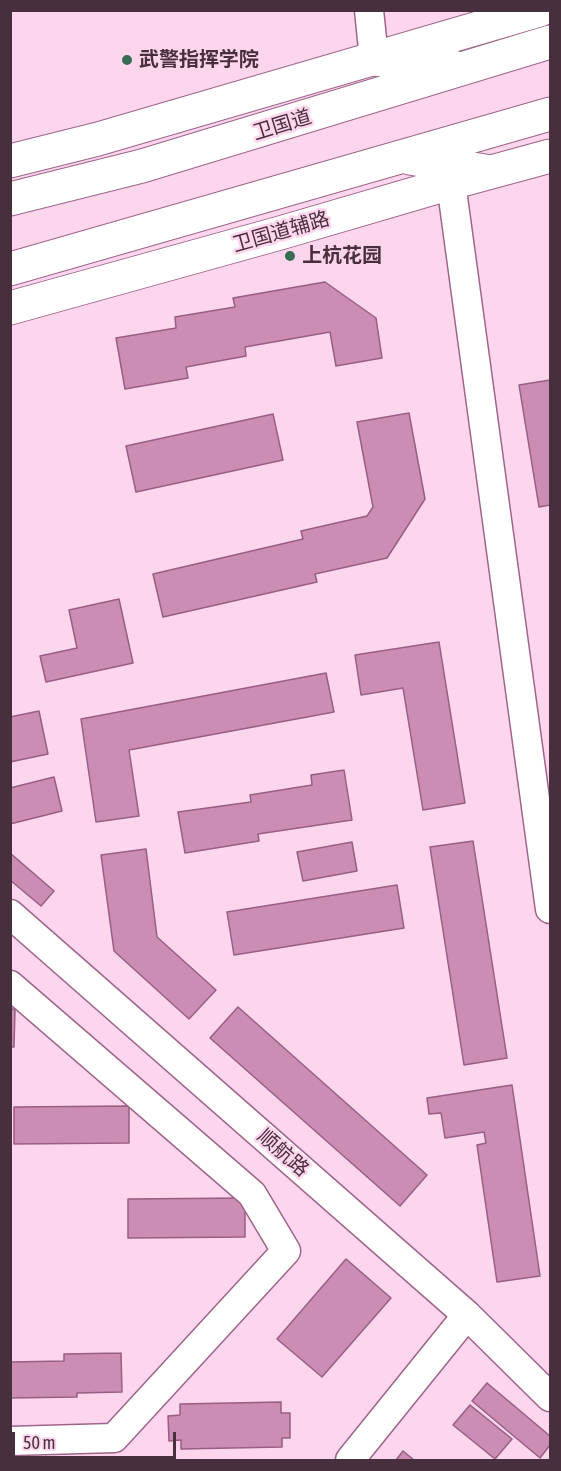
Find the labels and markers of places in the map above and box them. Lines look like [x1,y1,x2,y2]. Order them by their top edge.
place label: 武警指挥学院 [139,48,259,72]
marker: 武警指挥学院 [120,53,134,67]
place label: 上杭花园 [302,244,382,268]
marker: 上杭花园 [283,249,297,263]

